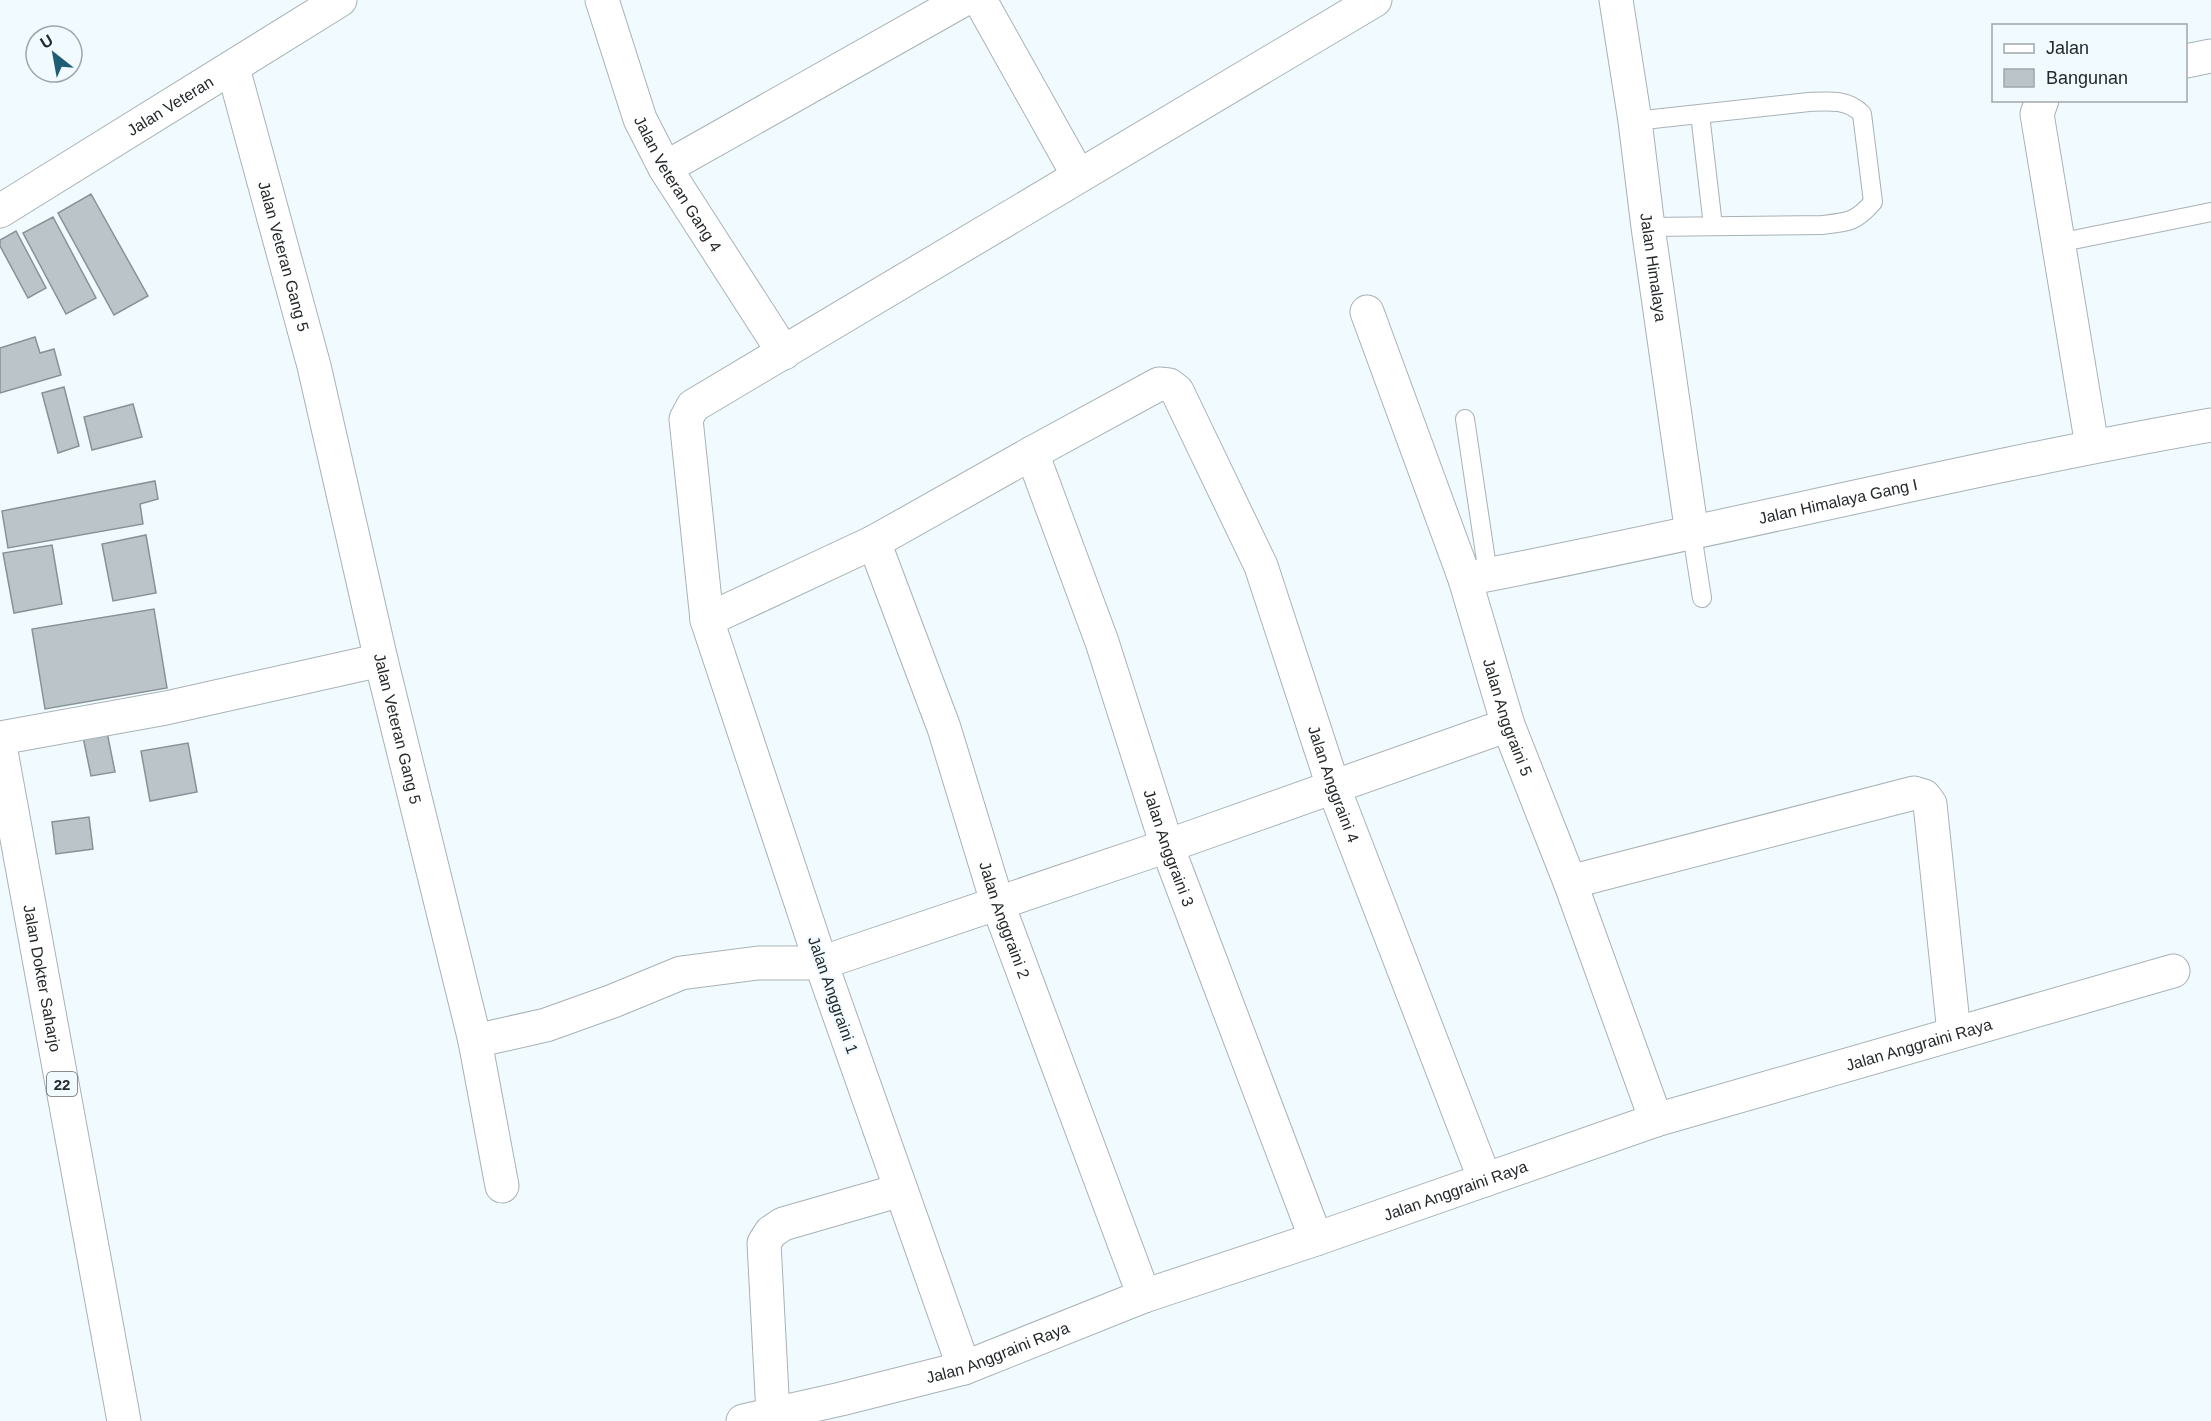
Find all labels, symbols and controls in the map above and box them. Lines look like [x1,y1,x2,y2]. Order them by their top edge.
north arrow [24,24,84,84]
legend [1992,24,2187,102]
text: U [37,31,56,52]
text: Jalan [2046,38,2089,58]
text: Bangunan [2046,68,2128,88]
street label: Jalan Veteran [124,72,216,139]
street label: Jalan Veteran Gang 4 [631,113,725,255]
street label: Jalan Veteran Gang 5 [256,179,313,333]
street label: Jalan Himalaya [1638,212,1670,323]
street label: Jalan Himalaya Gang I [1757,475,1919,526]
street label: Jalan Veteran Gang 5 [371,651,425,806]
street label: Jalan Anggraini 5 [1480,656,1536,778]
street label: Jalan Anggraini 4 [1305,723,1362,845]
street label: Jalan Anggraini 3 [1141,787,1198,909]
street label: Jalan Anggraini 2 [977,859,1033,981]
street label: Jalan Dokter Saharjo [21,903,65,1053]
street label: Jalan Anggraini 1 [805,934,861,1056]
street label: Jalan Anggraini Raya [1844,1015,1994,1073]
road number: 22 [47,1072,77,1096]
street label: Jalan Anggraini Raya [1381,1157,1530,1223]
street label: Jalan Anggraini Raya [924,1318,1072,1386]

